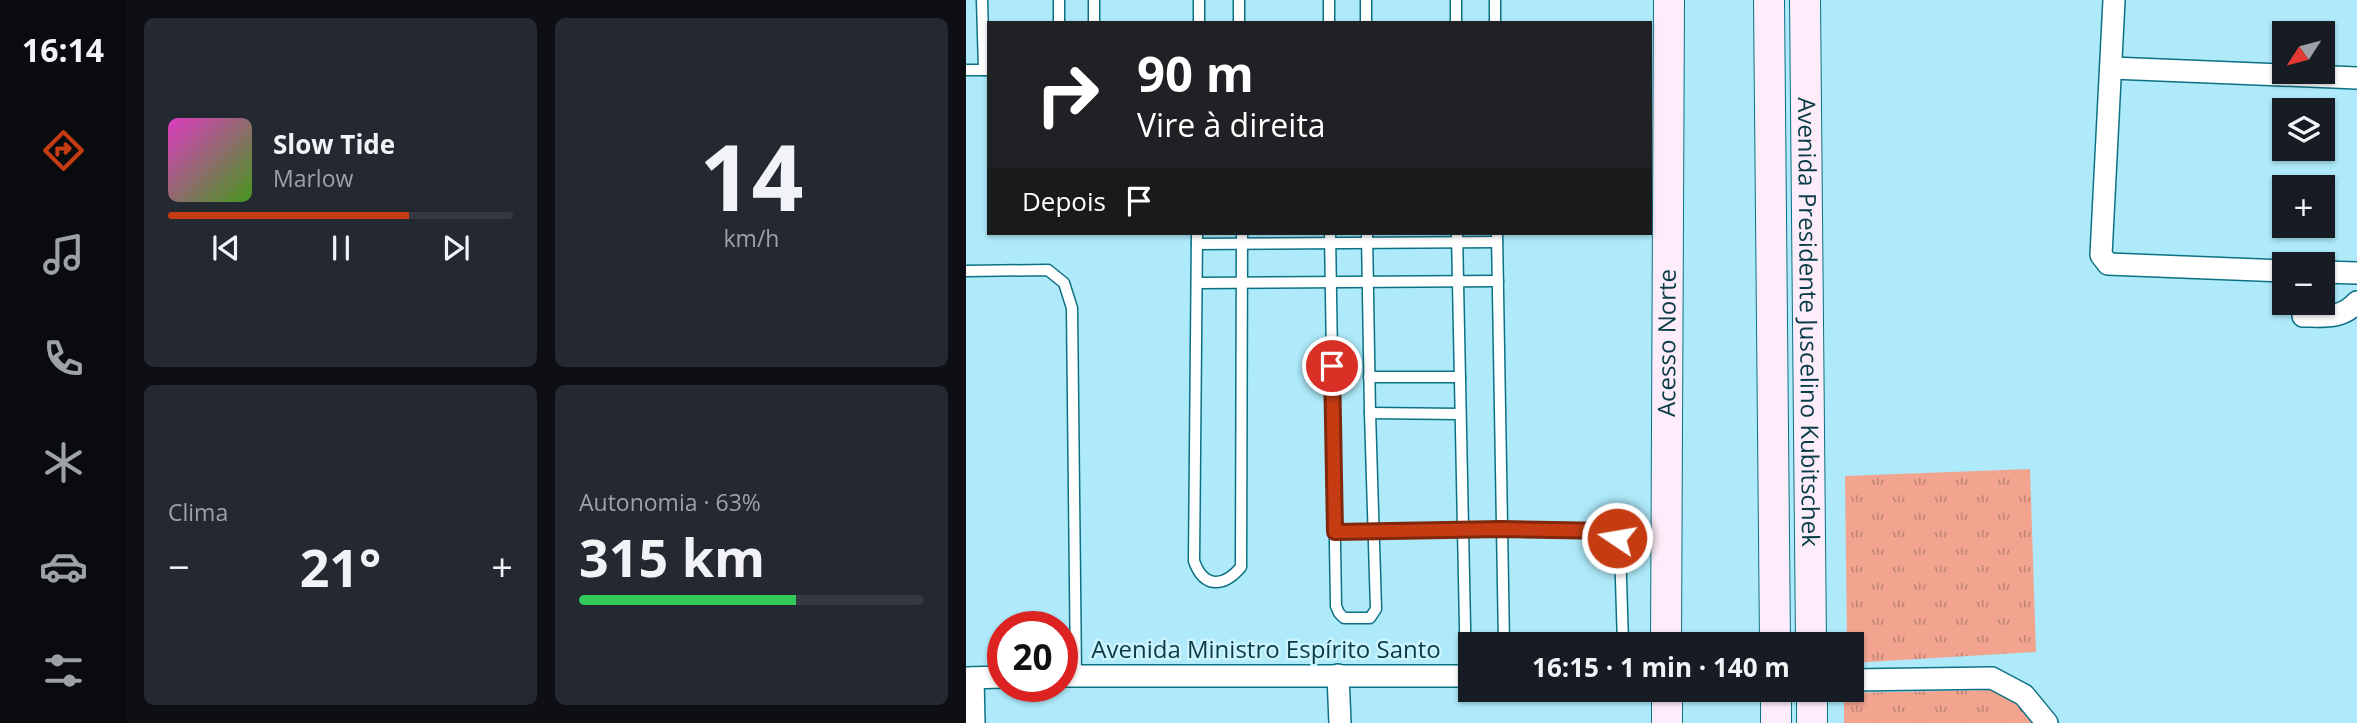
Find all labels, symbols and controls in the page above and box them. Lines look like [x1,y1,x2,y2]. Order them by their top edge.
north arrow [2272,21,2334,84]
map controls [2272,21,2335,315]
text: 16:14 [22,28,104,71]
text: 90 m [1137,40,1254,106]
icon: right [1022,49,1113,140]
street label: Avenida Presidente Juscelino Kubitschek [1791,97,1828,547]
button: layers [2272,98,2335,161]
text: Vire à direita [1137,103,1326,146]
text: 14 [699,114,804,238]
icon: directions [39,126,88,175]
text: Slow Tide [273,126,395,162]
text: Marlow [273,162,353,194]
button: + [2272,175,2335,238]
icon: arrive [1120,182,1158,220]
text: Depois [1022,183,1106,219]
text: km/h [724,222,779,254]
icon: previous [207,229,245,267]
icon: pause [322,229,360,267]
icon: next [437,229,475,267]
icon: music [39,230,88,279]
button: − [2272,252,2335,315]
street label: Acesso Norte [1649,269,1683,417]
icon: phone [39,334,88,383]
pin [1302,336,1362,396]
icon: arrive [1313,347,1351,385]
icon: climate [39,438,88,487]
text: Autonomia · 63% [579,486,761,518]
text: Clima [168,496,228,528]
position arrow [1580,501,1654,575]
text: 315 km [579,521,765,592]
text: 21° [300,531,381,602]
text: − [168,540,190,592]
text: + [491,540,513,592]
icon: car [39,542,88,591]
speed limit sign: 20 [987,611,1078,702]
street label: Avenida Ministro Espírito Santo [1091,632,1441,665]
icon: filters [39,646,88,695]
text: 16:15 · 1 min · 140 m [1532,649,1790,685]

